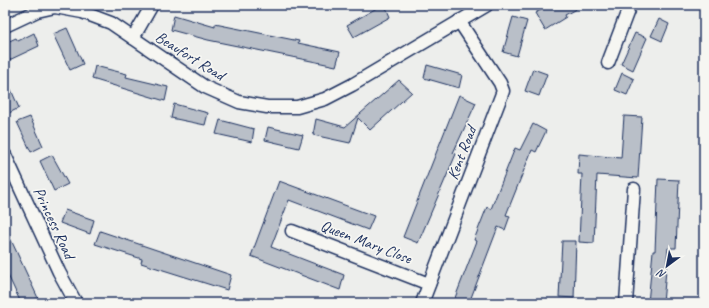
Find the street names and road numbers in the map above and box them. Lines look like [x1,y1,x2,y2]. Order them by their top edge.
street label: Beaufort Road [152,27,231,87]
street label: Kent Road [443,121,482,182]
street label: Princess Road [29,184,80,264]
street label: Queen Mary Close [318,216,416,269]

